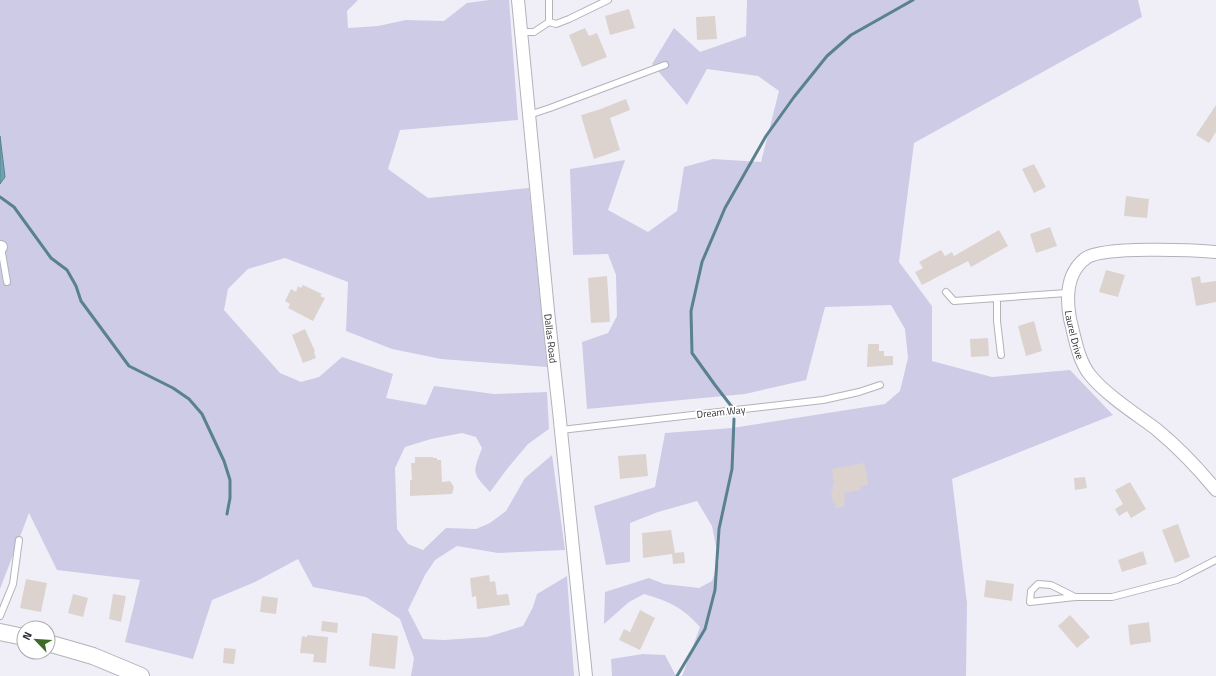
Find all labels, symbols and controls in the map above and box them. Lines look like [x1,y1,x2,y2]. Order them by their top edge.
street label: Laurel Drive [1061,309,1088,362]
street label: Dallas Road [541,313,561,364]
street label: Dream Way [696,402,746,422]
north arrow [16,620,56,660]
text: N [18,629,36,643]

